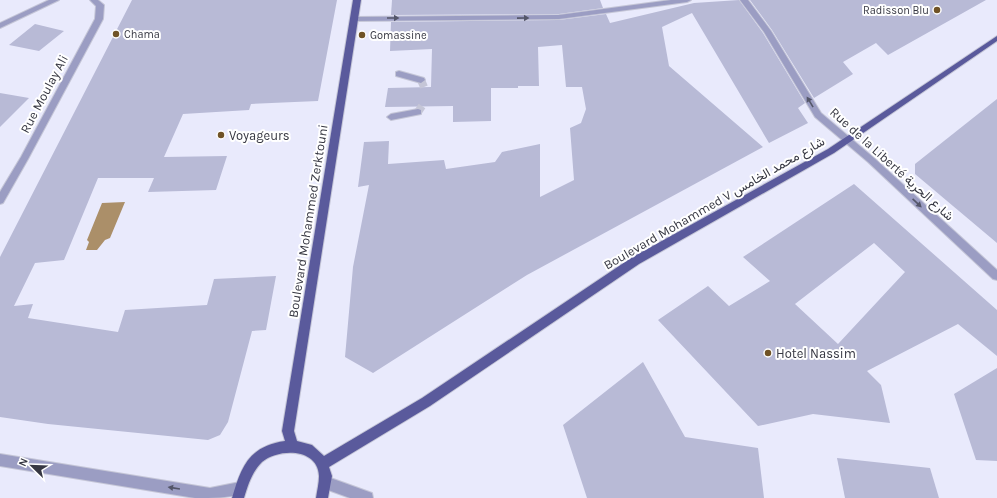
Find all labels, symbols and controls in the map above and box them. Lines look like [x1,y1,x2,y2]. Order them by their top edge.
place label: Radisson Blu [863,4,929,17]
marker: Radisson Blu [932,5,942,15]
one-way arrow [517,14,529,21]
one-way arrow [387,15,400,21]
place label: Chama [124,28,160,41]
marker: Chama [111,29,121,39]
place label: Gomassine [370,29,427,42]
marker: Gomassine [357,30,367,40]
street label: Rue Moulay Ali [17,52,71,136]
one-way arrow [806,96,813,108]
street label: Rue de la Liberté شارع الحرية [826,104,957,225]
street label: Boulevard Mohammed Zerktouni [285,123,331,319]
place label: Voyageurs [229,128,290,143]
marker: Voyageurs [216,130,226,140]
street label: Boulevard Mohammed V شارع محمد الخامس [601,133,828,274]
one-way arrow [912,198,923,207]
place label: Hotel Nassim [776,346,856,361]
marker: Hotel Nassim [763,348,773,358]
north arrow [12,446,52,486]
text: N [16,456,31,468]
one-way arrow [167,485,180,491]

